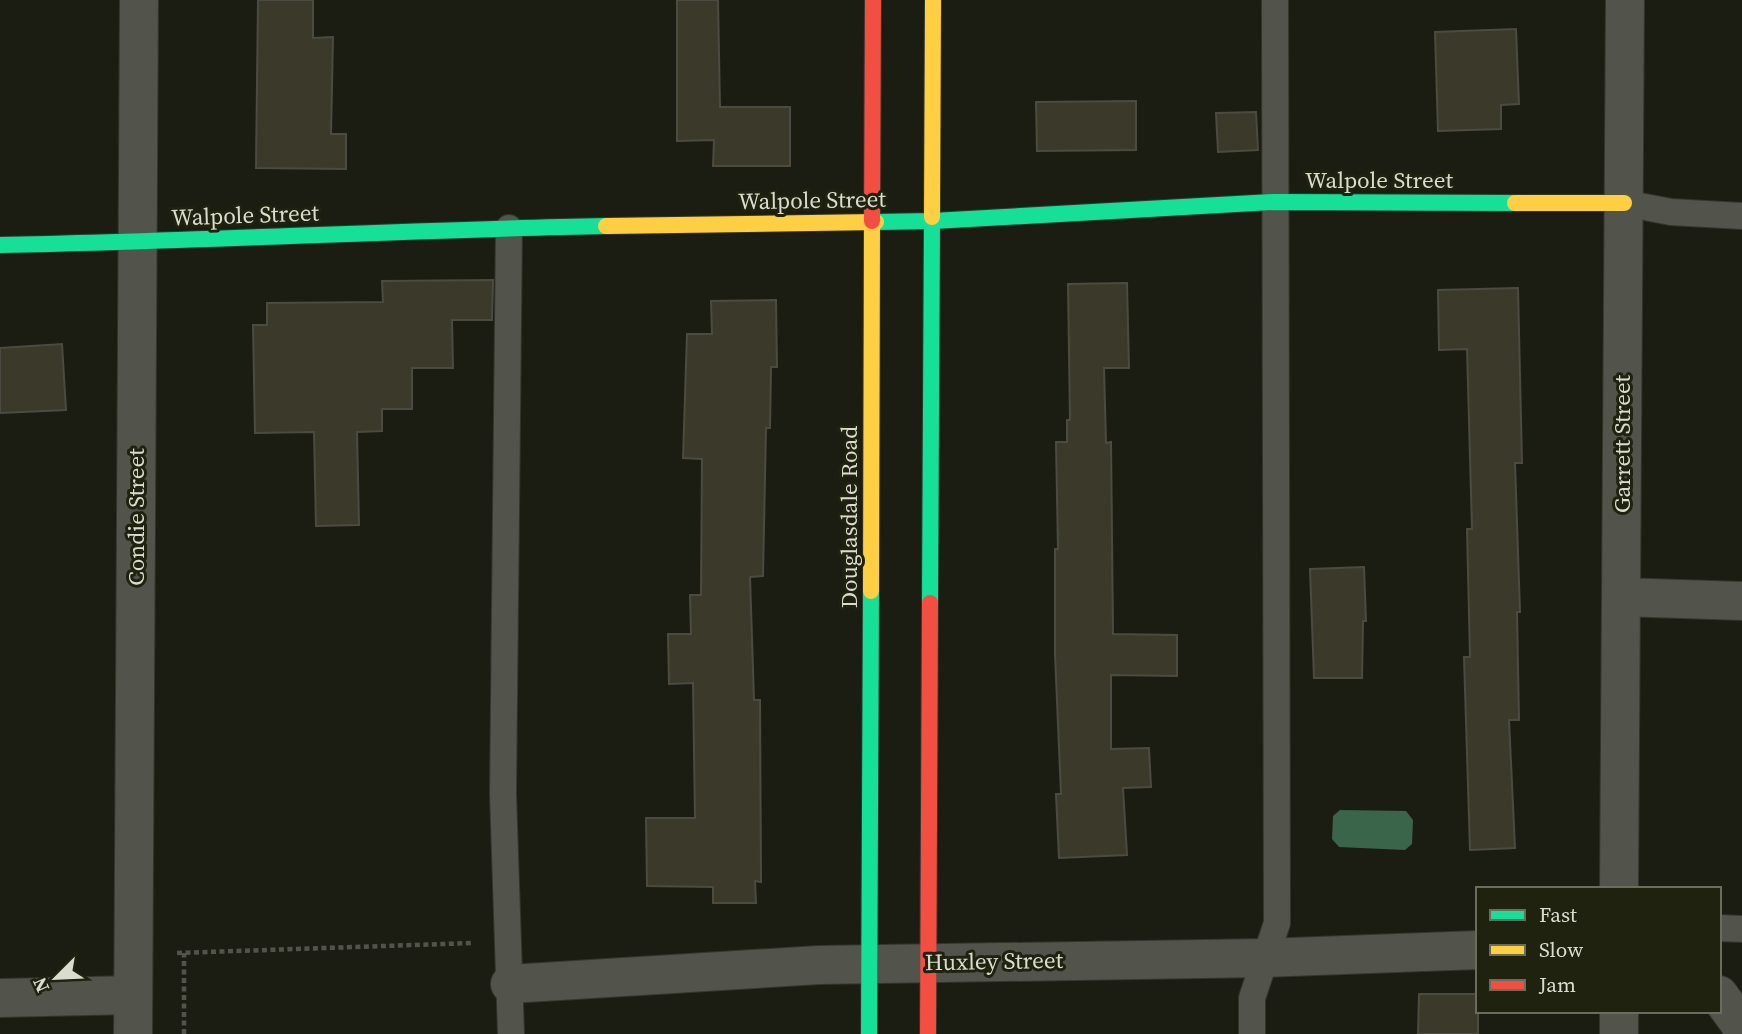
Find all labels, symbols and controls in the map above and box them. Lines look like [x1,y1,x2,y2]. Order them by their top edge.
street label: Walpole Street [1305,164,1453,196]
street label: Walpole Street [738,183,887,217]
street label: Walpole Street [171,196,320,234]
street label: Garrett Street [1606,374,1638,513]
street label: Douglasdale Road [833,426,865,608]
street label: Condie Street [120,448,152,586]
legend [1476,887,1721,1013]
text: Fast [1539,900,1577,929]
text: Slow [1539,935,1583,964]
north arrow [21,943,91,1013]
street label: Huxley Street [925,944,1064,978]
text: Jam [1538,970,1576,999]
text: N [26,973,55,997]

